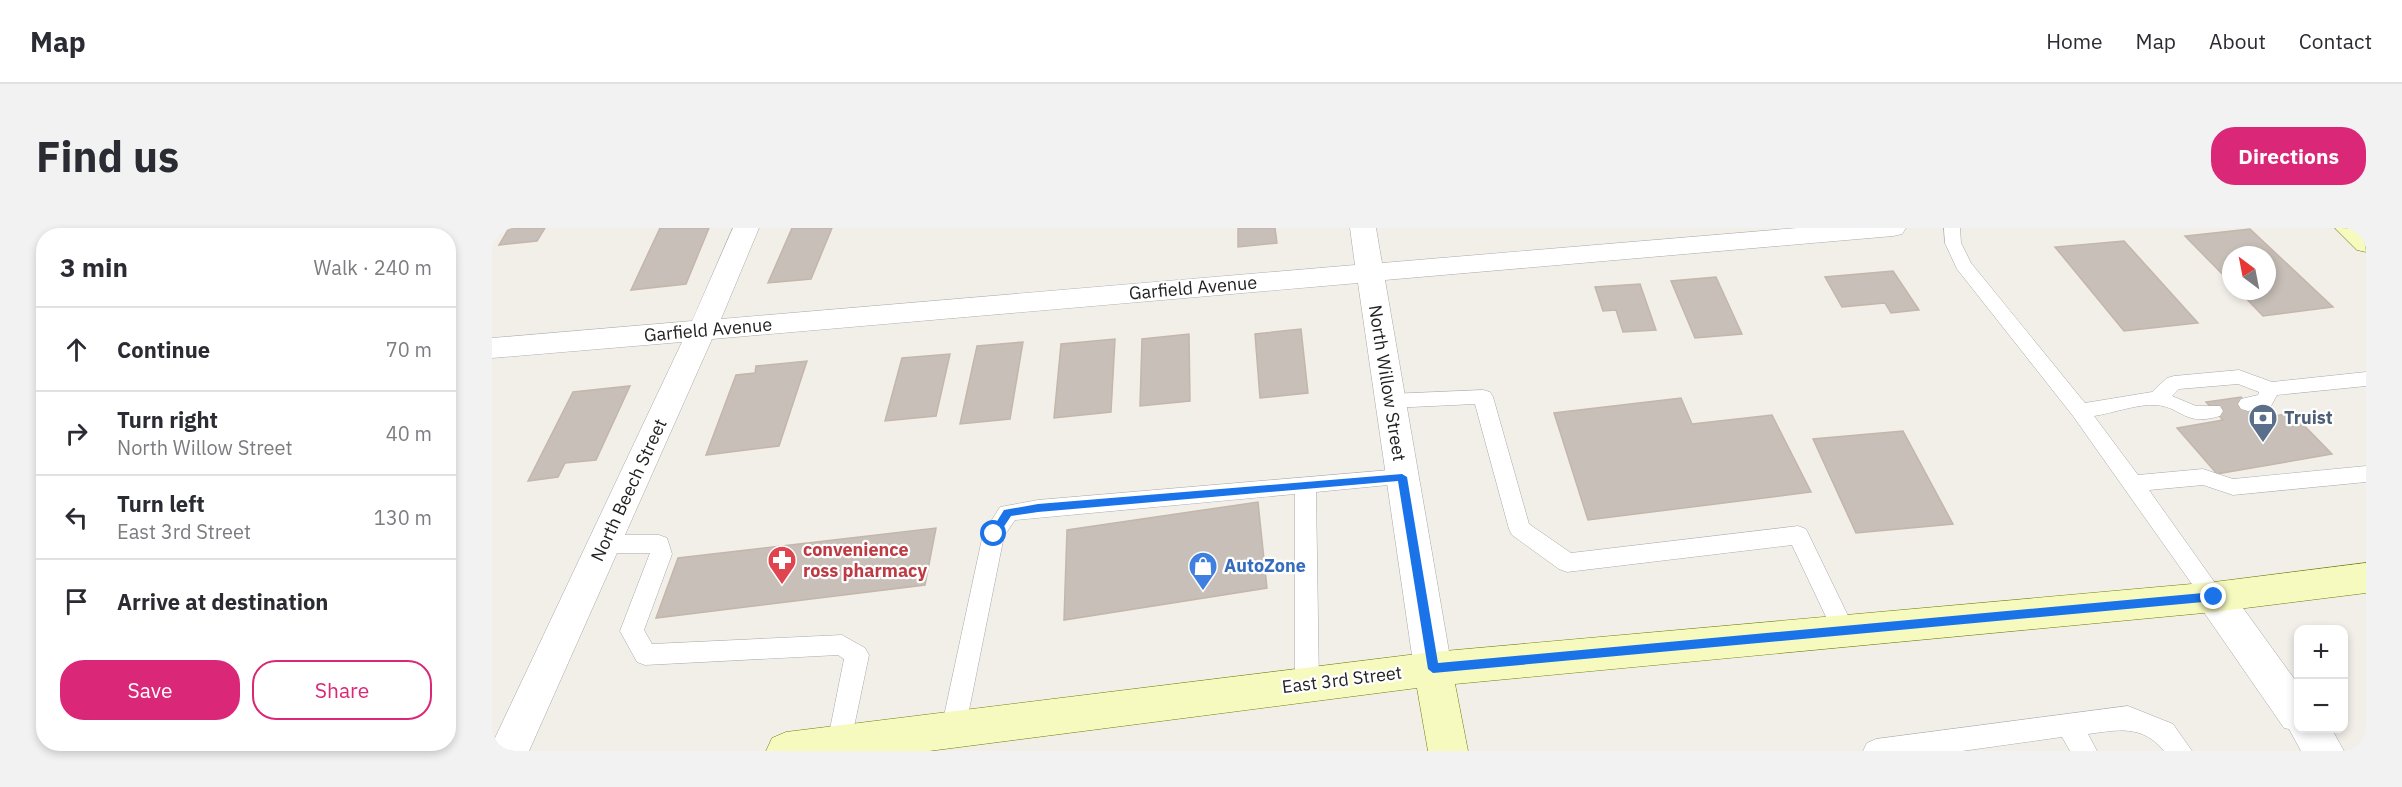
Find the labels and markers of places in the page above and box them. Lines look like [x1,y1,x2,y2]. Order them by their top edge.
bank icon: Truist [2247,402,2279,444]
place label: Truist [2284,406,2333,429]
place label: convenience ross pharmacy [803,538,927,582]
pharmacy icon: convenience ross pharmacy [766,544,798,586]
shop icon: AutoZone [1187,550,1219,592]
place label: AutoZone [1224,554,1306,577]

